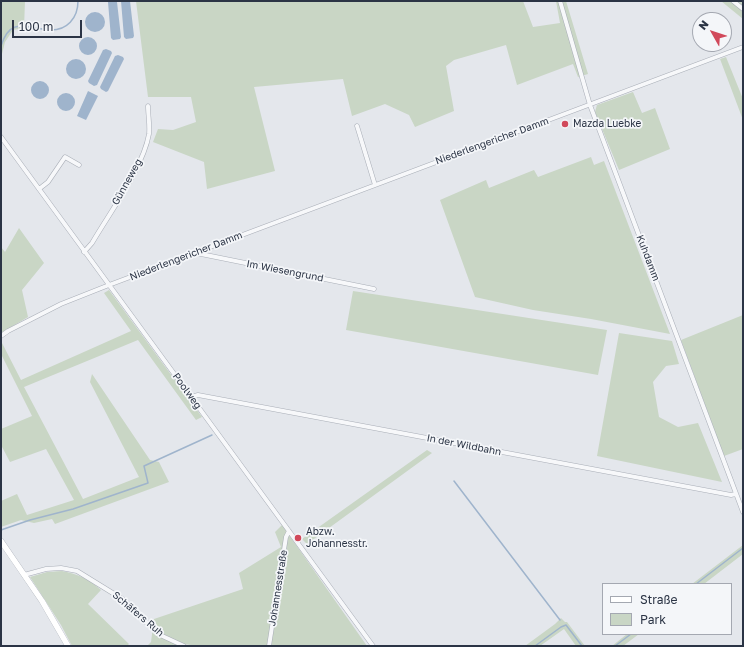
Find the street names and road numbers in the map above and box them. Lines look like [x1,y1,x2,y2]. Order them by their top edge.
street label: Niederlengericher Damm [434,115,550,167]
street label: Günneweg [109,157,145,207]
street label: Niederlengericher Damm [128,229,244,283]
street label: Kuhdamm [634,233,662,283]
street label: Im Wiesengrund [245,258,325,284]
street label: Poolweg [170,371,204,411]
street label: In der Wildbahn [426,432,502,458]
street label: Johannesstraße [266,549,290,627]
street label: Schäfers Ruh [110,589,166,639]

